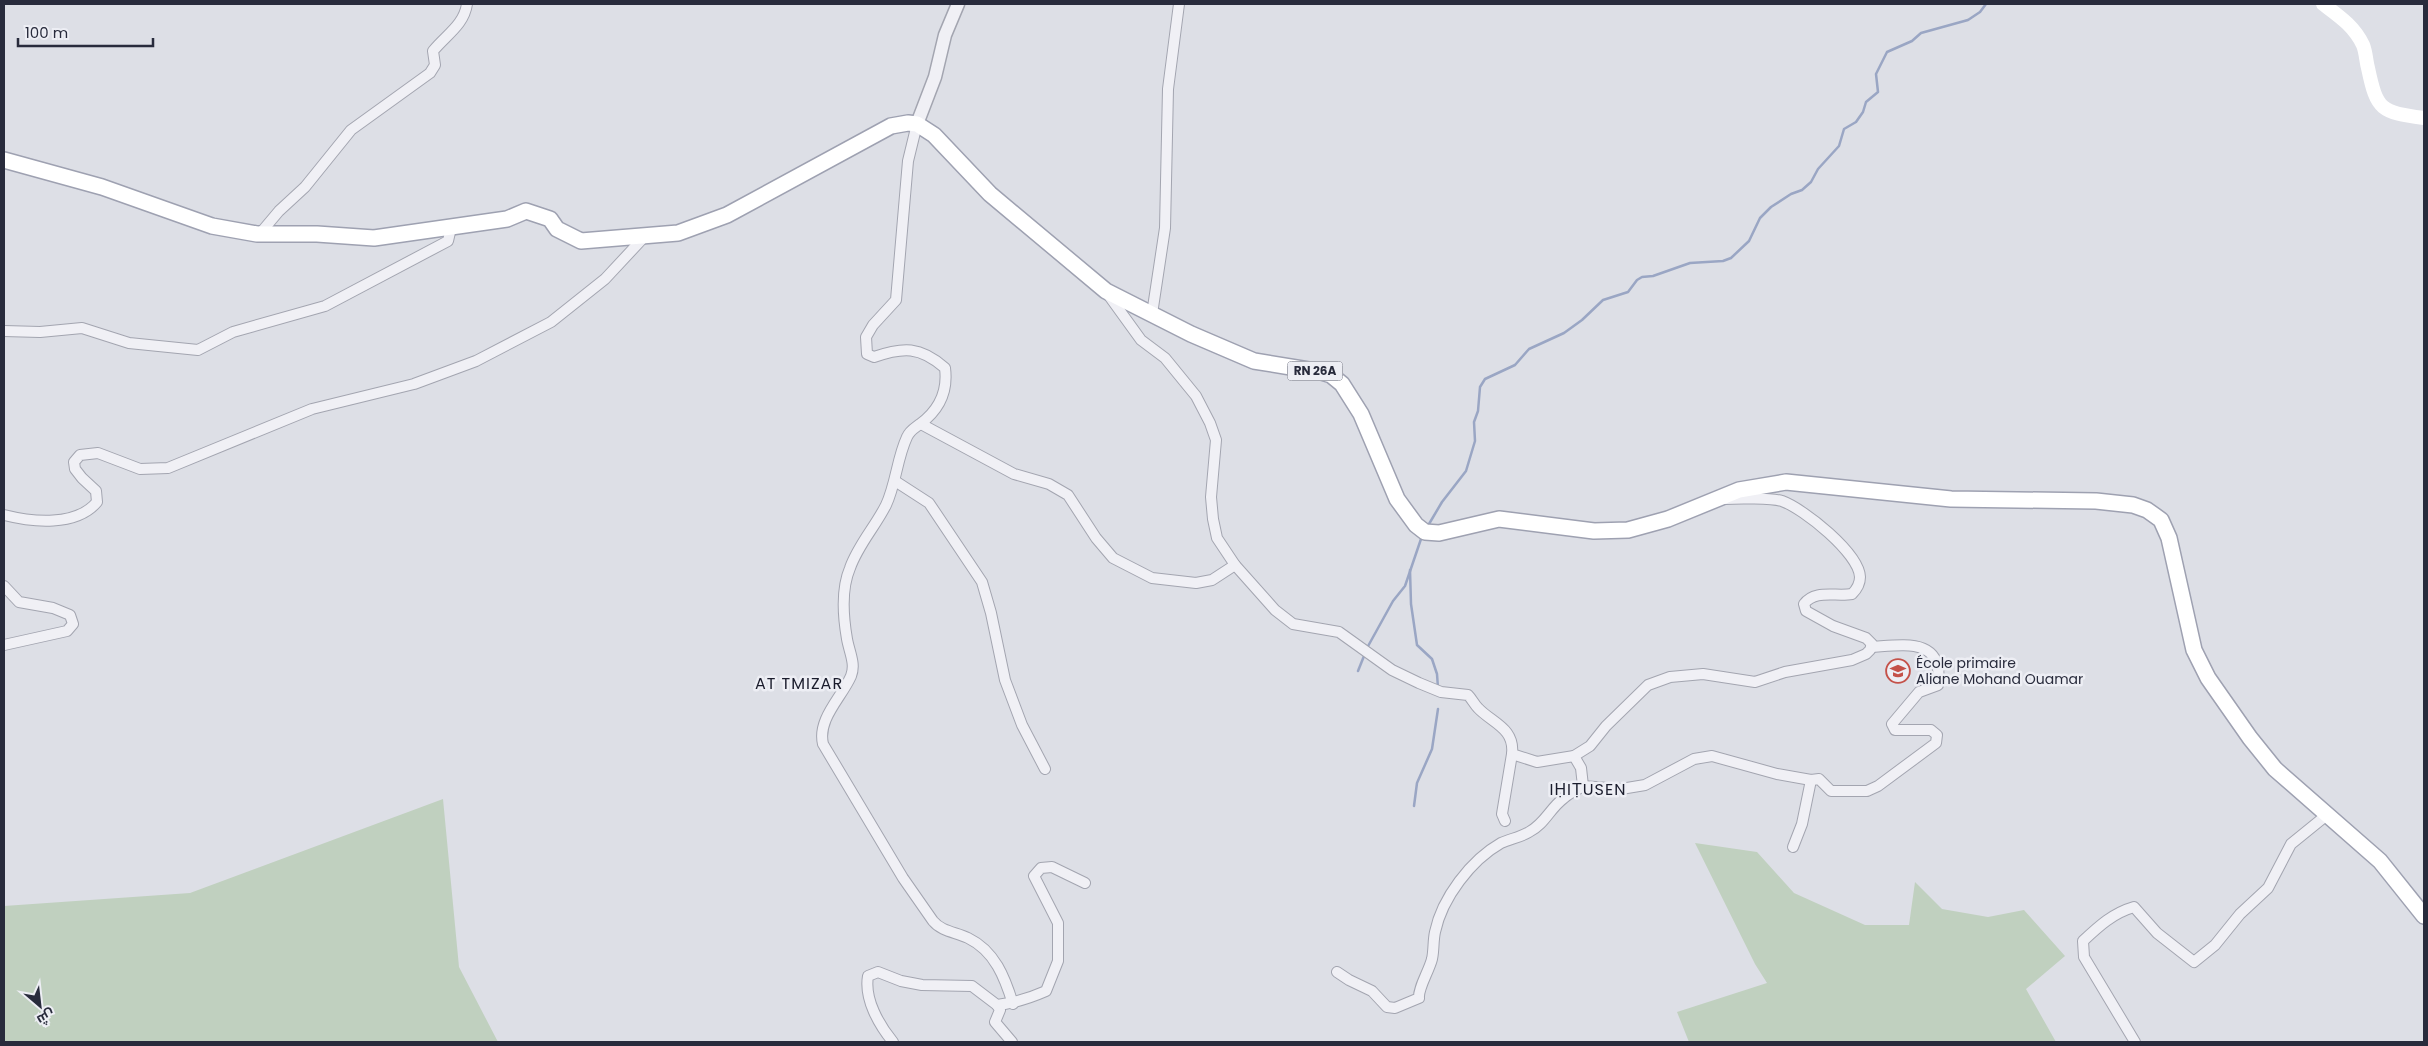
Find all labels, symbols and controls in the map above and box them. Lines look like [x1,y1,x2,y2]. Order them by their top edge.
scale bar [18,15,152,47]
text: 100 m [25,22,68,43]
road number: RN 26A [1288,362,1342,381]
place label: École primaire Aliane Mohand Ouamar [1916,653,2083,689]
school or university icon: École primaire Aliane Mohand Ouamar [1885,658,1911,684]
district label: AT TMIZAR [755,672,843,695]
district label: IḤIṬUSEN [1550,778,1626,801]
north arrow [15,981,65,1031]
text: ش [33,1004,59,1031]

